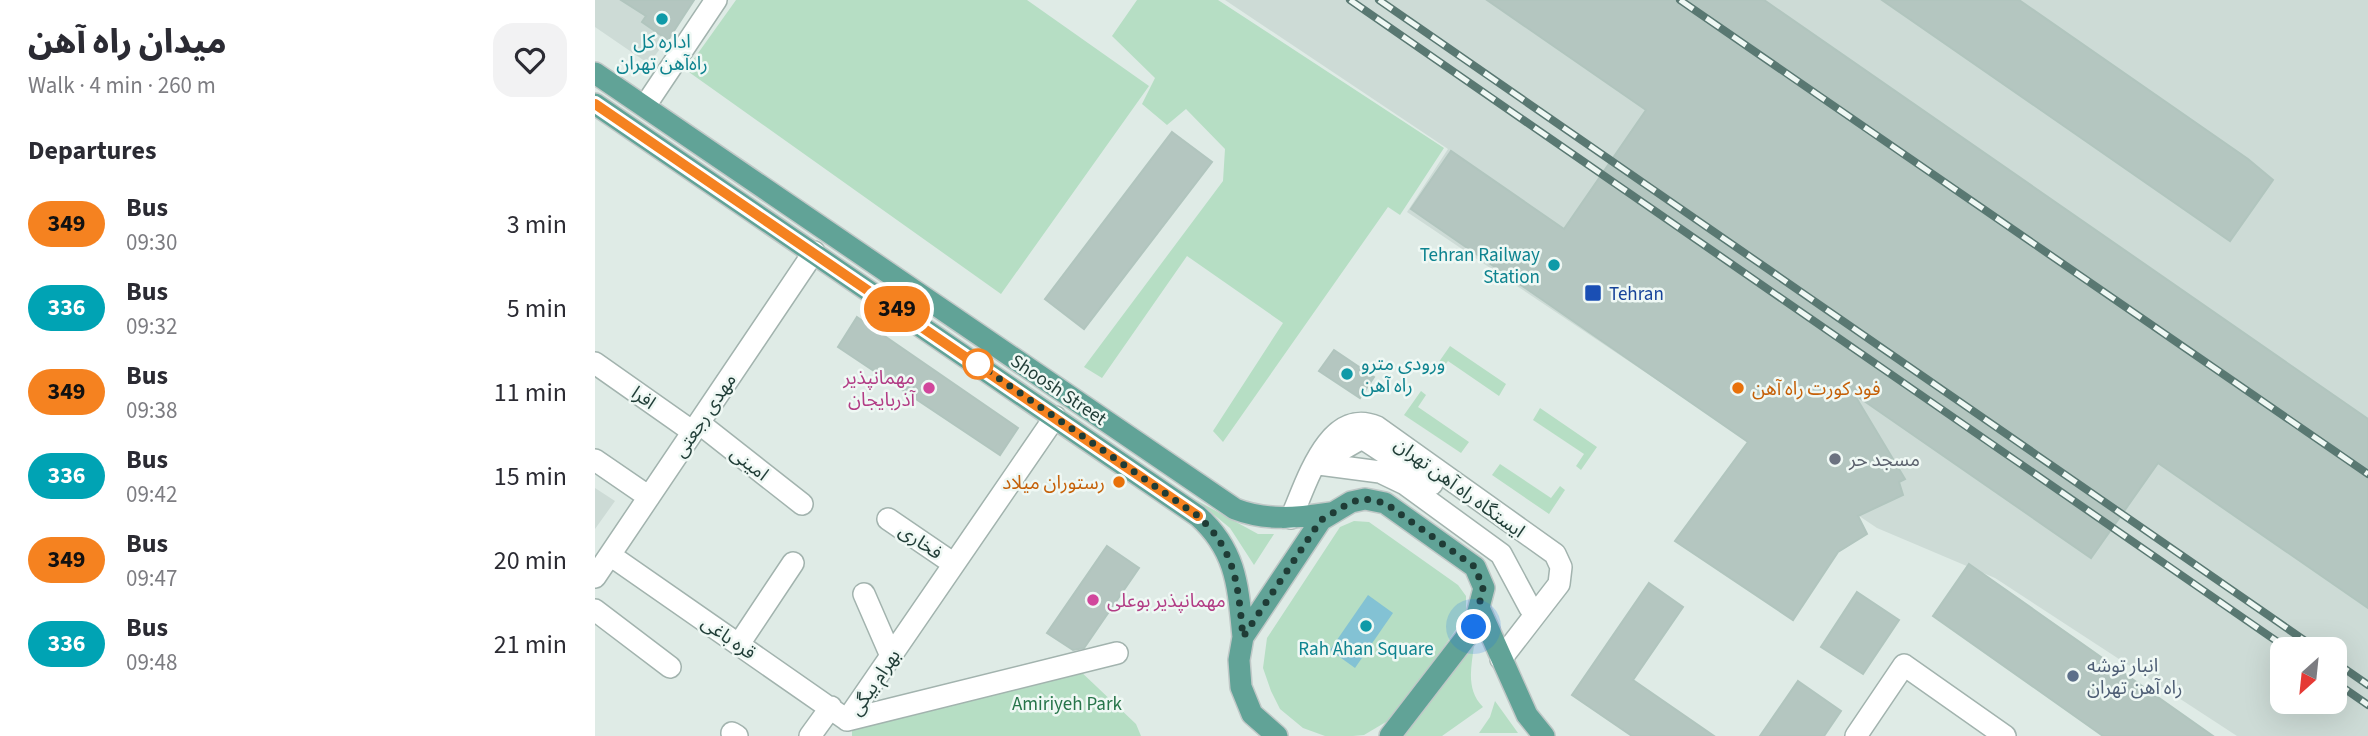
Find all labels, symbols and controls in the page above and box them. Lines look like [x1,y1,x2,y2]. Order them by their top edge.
marker: اداره کل راه‌آهن تهران [654,11,670,27]
text: میدان راه آهن [28,19,227,66]
button: heart [493,23,567,97]
place label: اداره کل راه‌آهن تهران [616,29,708,78]
text: Walk · 4 min · 260 m [28,69,216,102]
text: Departures [28,132,156,169]
text: Bus [126,189,168,226]
text: 349 [47,206,86,241]
text: 3 min [507,206,567,243]
text: 09:30 [126,226,177,259]
place label: Tehran Railway Station [1420,242,1540,291]
marker: Tehran Railway Station [1546,257,1562,273]
text: Bus [126,273,168,310]
place label: Tehran [1609,281,1664,308]
marker: Tehran [1583,283,1603,303]
line badge: 349 [857,286,937,332]
text: 336 [47,290,86,325]
text: 5 min [507,290,567,327]
text: 349 [878,291,916,326]
text: 09:32 [126,310,177,343]
street label: Shoosh Street [1005,348,1112,433]
unlabelled marker [963,349,993,379]
place label: ورودی مترو راه آهن [1361,351,1445,400]
text: Bus [126,357,168,394]
place label: مهمانپذیر آذربایجان [842,365,916,414]
marker: ورودی مترو راه آهن [1339,366,1355,382]
street label: مهدی رجعتی [667,368,743,463]
text: 349 [47,374,86,409]
text: 11 min [494,374,567,411]
place label: فود کورت راه آهن [1752,376,1881,403]
street label: افرا [625,380,661,416]
marker: مهمانپذیر آذربایجان [921,380,937,396]
marker: فود کورت راه آهن [1730,380,1746,396]
text: 09:38 [126,394,177,427]
street label: ایستگاه راه آهن تهران [1388,432,1530,545]
text: Bus [126,441,168,478]
street label: امینی [724,441,774,488]
place label: مسجد حر [1848,447,1920,474]
marker: مسجد حر [1827,451,1843,467]
text: 336 [47,458,86,493]
text: 15 min [494,458,567,495]
place label: رستوران میلاد [1002,470,1105,497]
marker: رستوران میلاد [1111,474,1127,490]
text: 09:42 [126,478,177,511]
street label: فخاری [893,518,947,567]
text: Bus [126,525,168,562]
text: 349 [47,542,86,577]
text: 20 min [494,542,567,579]
text: 09:47 [126,562,177,595]
place label: مهمانپذیر بوعلی [1107,588,1226,615]
marker: مهمانپذیر بوعلی [1085,592,1101,608]
text: Bus [126,609,168,646]
your location [1456,609,1491,644]
street label: قره باغی [695,610,761,667]
marker: Rah Ahan Square [1358,618,1374,634]
text: 336 [47,626,86,661]
text: 21 min [494,626,567,663]
place label: Rah Ahan Square [1298,636,1434,663]
north arrow [2270,637,2347,714]
map controls [2270,637,2347,714]
street label: بهرام بیگی [843,644,907,722]
text: 09:48 [126,646,177,679]
place label: انبار توشه راه آهن تهران [2087,653,2182,702]
marker: انبار توشه راه آهن تهران [2065,668,2081,684]
park label: Amiriyeh Park [1012,691,1123,718]

